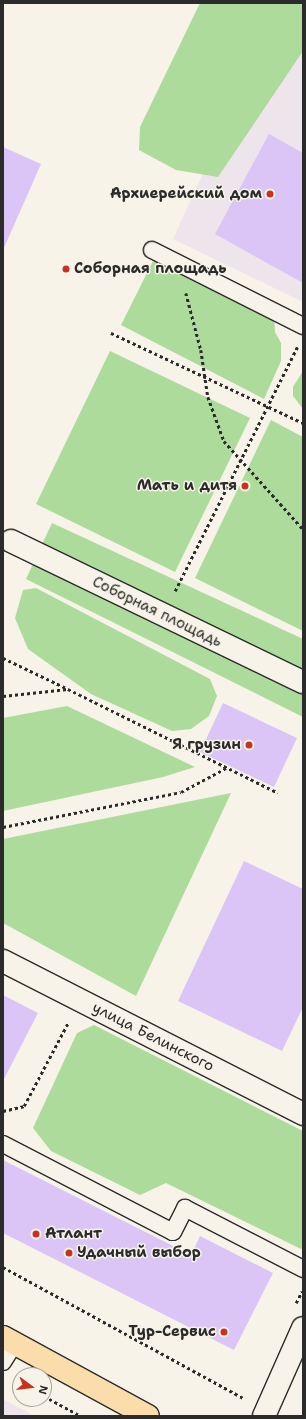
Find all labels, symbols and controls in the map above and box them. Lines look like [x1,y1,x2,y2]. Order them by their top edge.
place label: Архиерейский дом [110,185,262,203]
marker: Архиерейский дом [265,189,275,199]
place label: Соборная площадь [74,260,227,278]
marker: Соборная площадь [61,264,71,274]
place label: Мать и дитя [137,477,237,495]
marker: Мать и дитя [240,481,250,491]
street label: Соборная площадь [89,573,225,651]
place label: Я грузин [172,736,241,754]
marker: Я грузин [244,740,254,750]
street label: улица Белинского [89,999,217,1075]
place label: Атлант [45,1225,102,1243]
marker: Атлант [30,1228,42,1240]
place label: Удачный выбор [77,1244,201,1262]
marker: Удачный выбор [64,1248,74,1258]
place label: Тур-Сервис [129,1323,216,1341]
marker: Тур-Сервис [219,1327,229,1337]
north arrow [12,1367,52,1407]
text: N [35,1384,51,1396]

